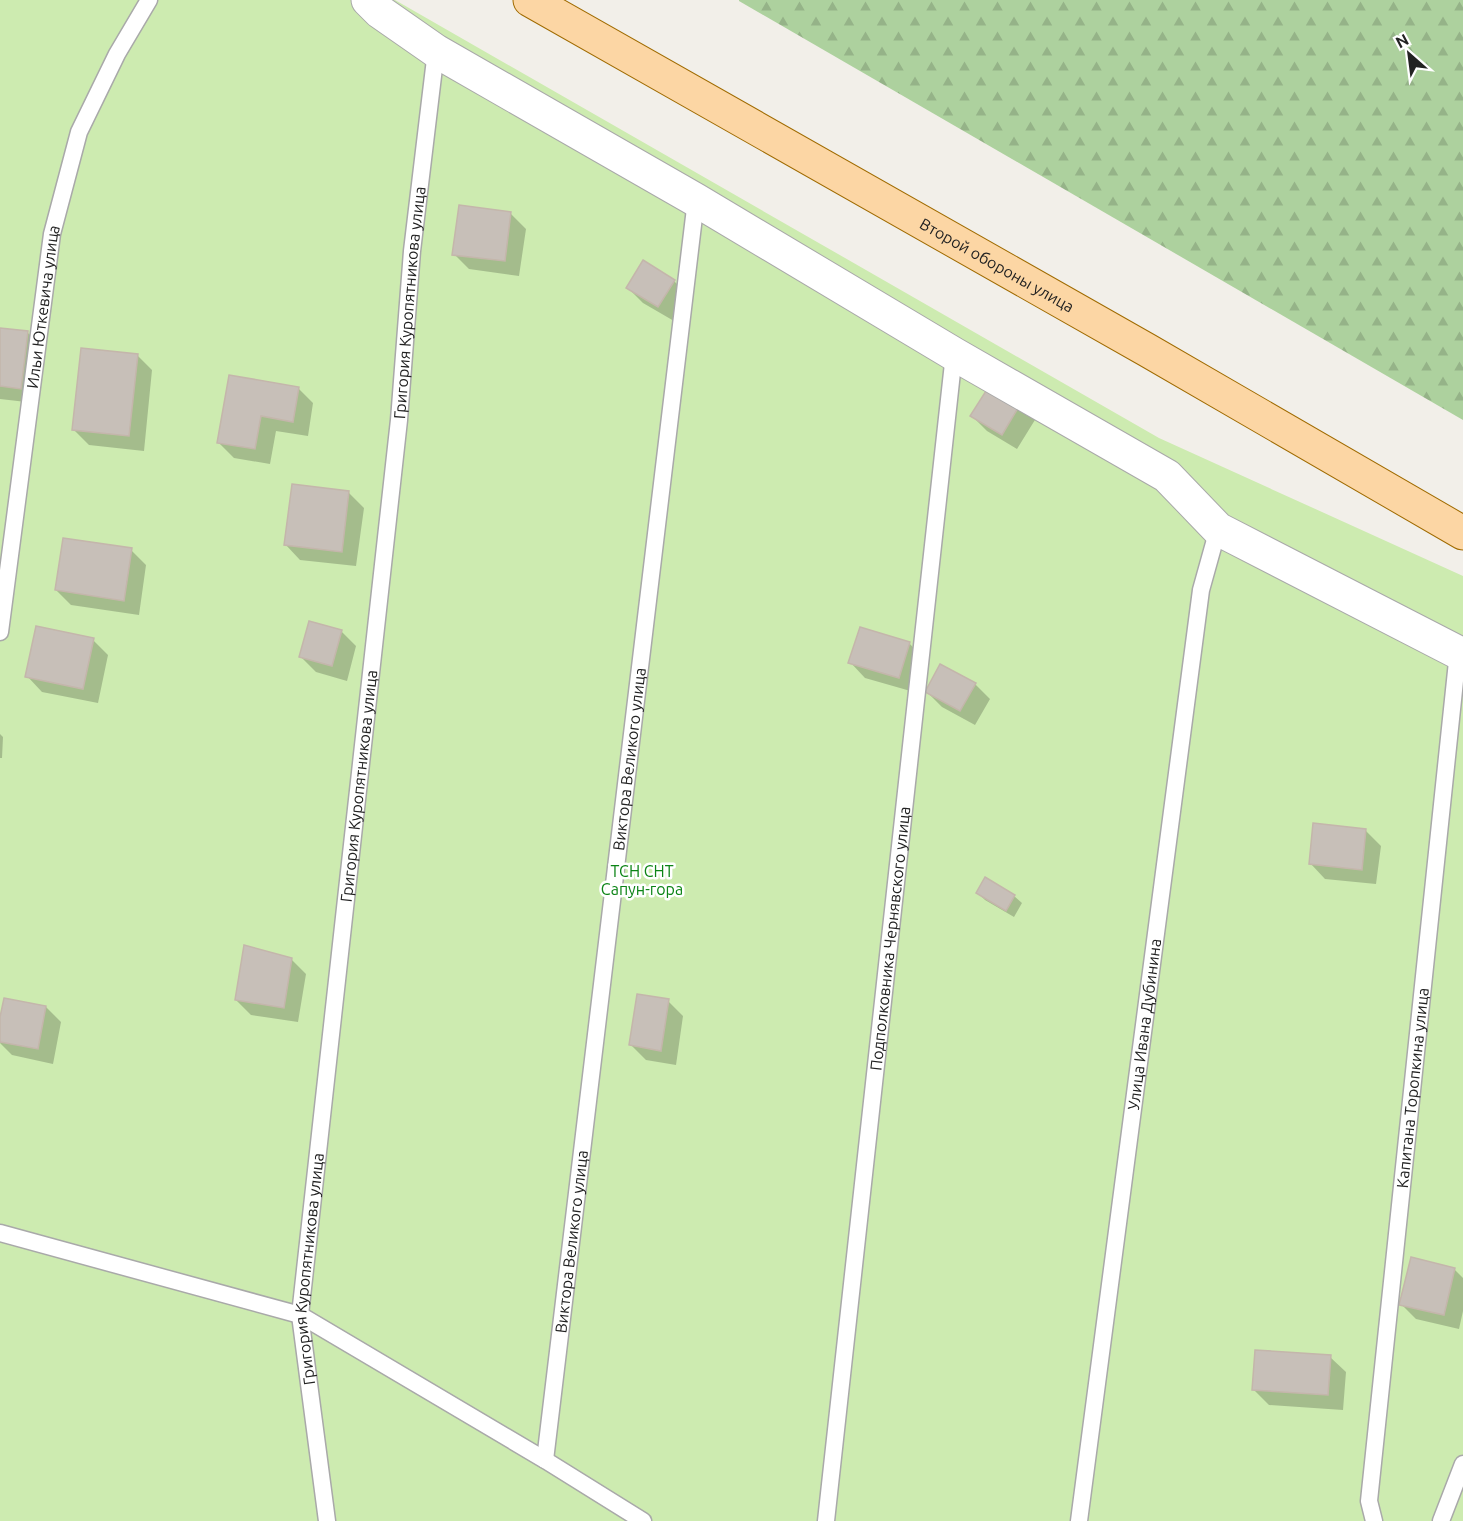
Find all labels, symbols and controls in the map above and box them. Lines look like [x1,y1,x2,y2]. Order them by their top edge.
north arrow [1379,24,1439,84]
text: N [1392,30,1411,52]
street label: Григория Куропятникова улица [390,185,429,420]
street label: Второй обороны улица [917,214,1077,316]
street label: Ильи Юткевича улица [23,223,63,390]
street label: Виктора Великого улица [609,666,649,852]
street label: Григория Куропятникова улица [337,669,380,903]
street label: Подполковника Чернявского улица [866,805,913,1072]
park label: ТСН СНТ Сапун-гора [601,862,683,898]
street label: Улица Ивана Дубинина [1124,937,1164,1111]
street label: Капитана Торопкина улица [1393,987,1432,1189]
street label: Виктора Великого улица [551,1149,591,1334]
street label: Григория Куропятникова улица [291,1152,327,1386]

